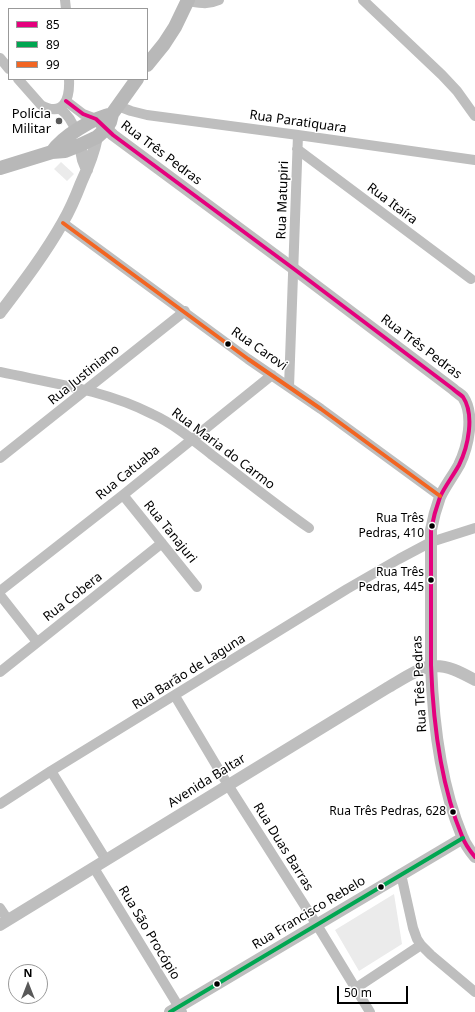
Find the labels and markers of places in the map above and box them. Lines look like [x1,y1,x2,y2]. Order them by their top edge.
place label: Polícia Militar [12,106,51,137]
marker: Polícia Militar [54,116,64,126]
unlabelled marker [223,339,233,349]
place label: Rua Três Pedras, 410 [358,512,424,540]
marker: Rua Três Pedras, 410 [427,521,437,531]
place label: Rua Três Pedras, 445 [358,566,424,594]
marker: Rua Três Pedras, 445 [426,575,436,585]
place label: Rua Três Pedras, 628 [329,805,446,819]
marker: Rua Três Pedras, 628 [448,807,458,817]
unlabelled marker [376,882,386,892]
unlabelled marker [212,979,222,989]

